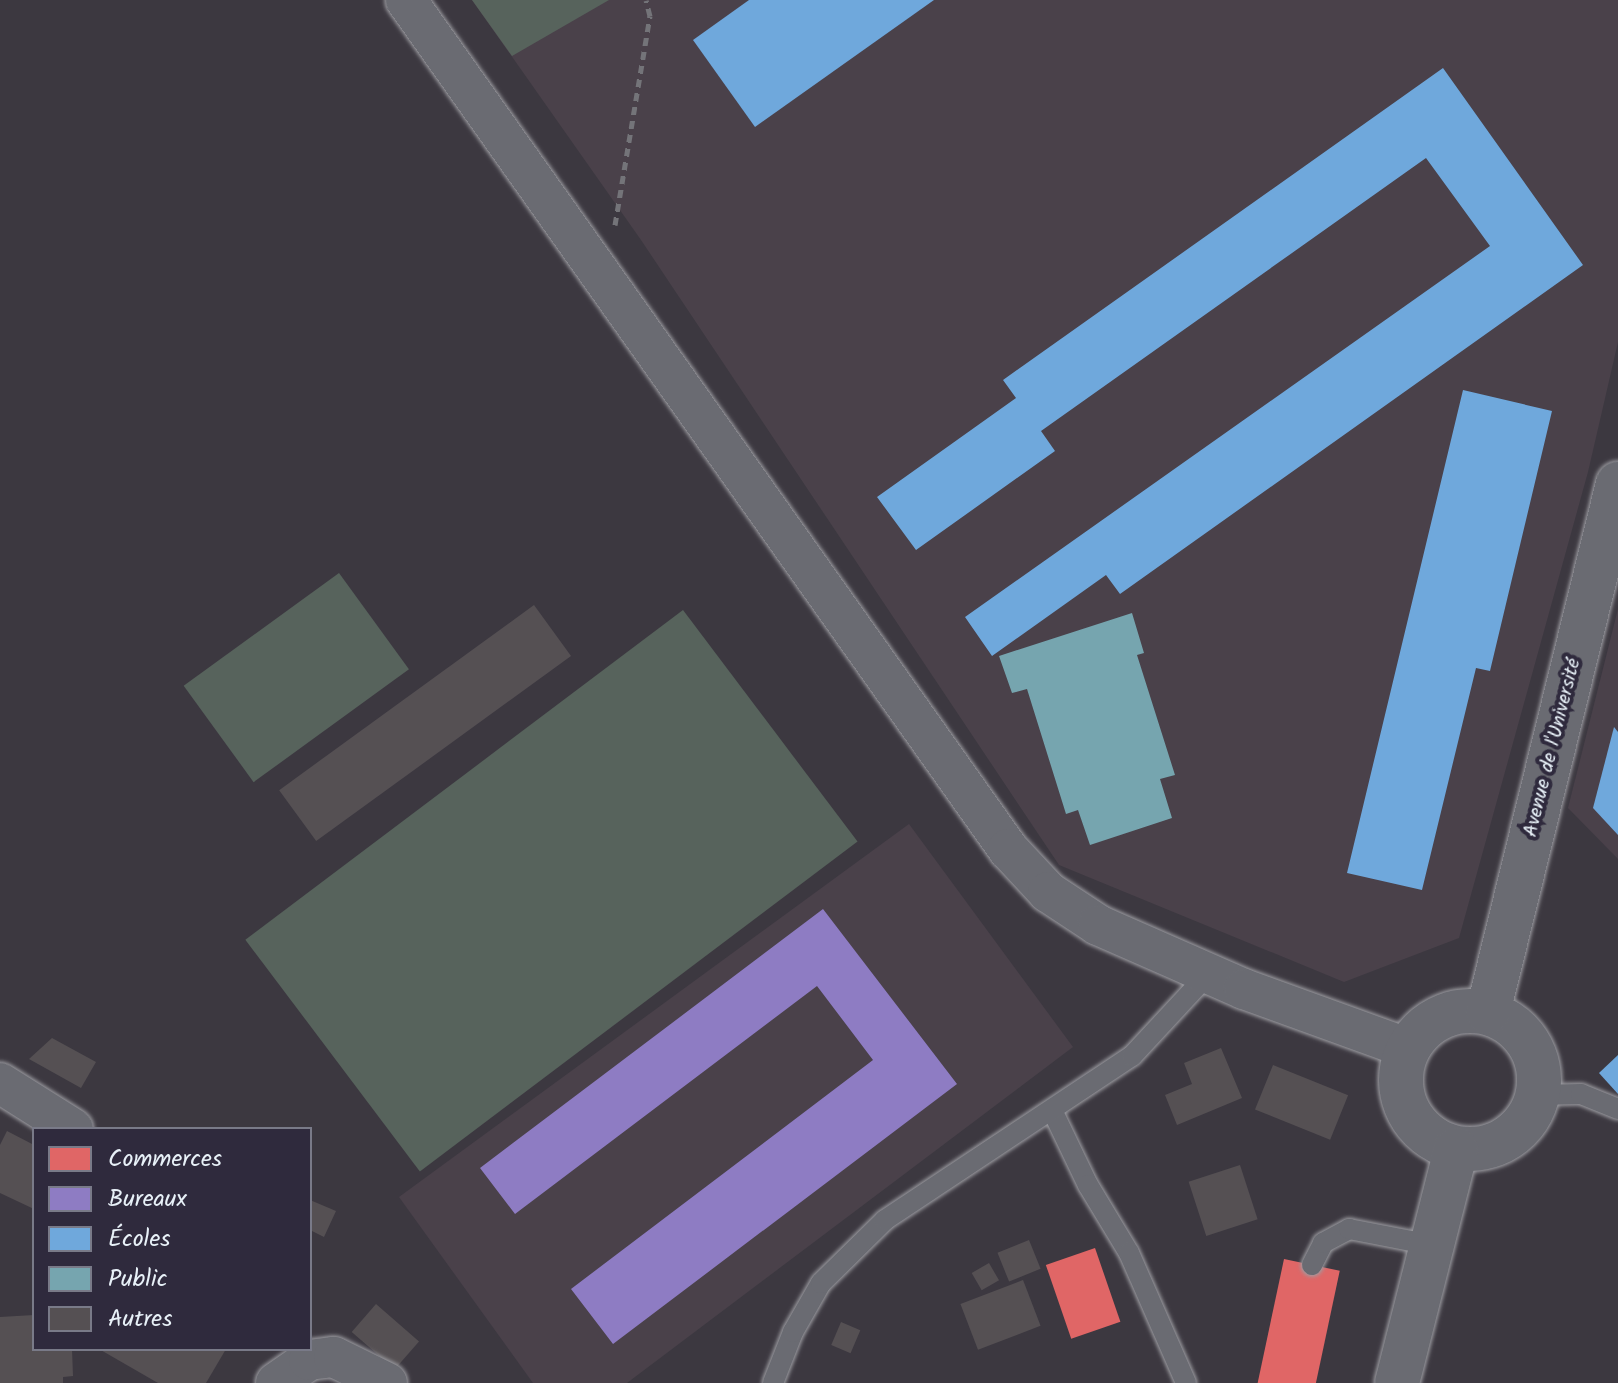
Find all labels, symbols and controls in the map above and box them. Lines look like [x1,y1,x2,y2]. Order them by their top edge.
street label: Avenue de l'Université [1519,656,1587,840]
legend [32,1127,312,1351]
text: Commerces [108,1140,222,1179]
text: Bureaux [108,1180,187,1219]
text: Écoles [108,1220,171,1259]
text: Public [108,1260,167,1299]
text: Autres [108,1300,172,1339]

